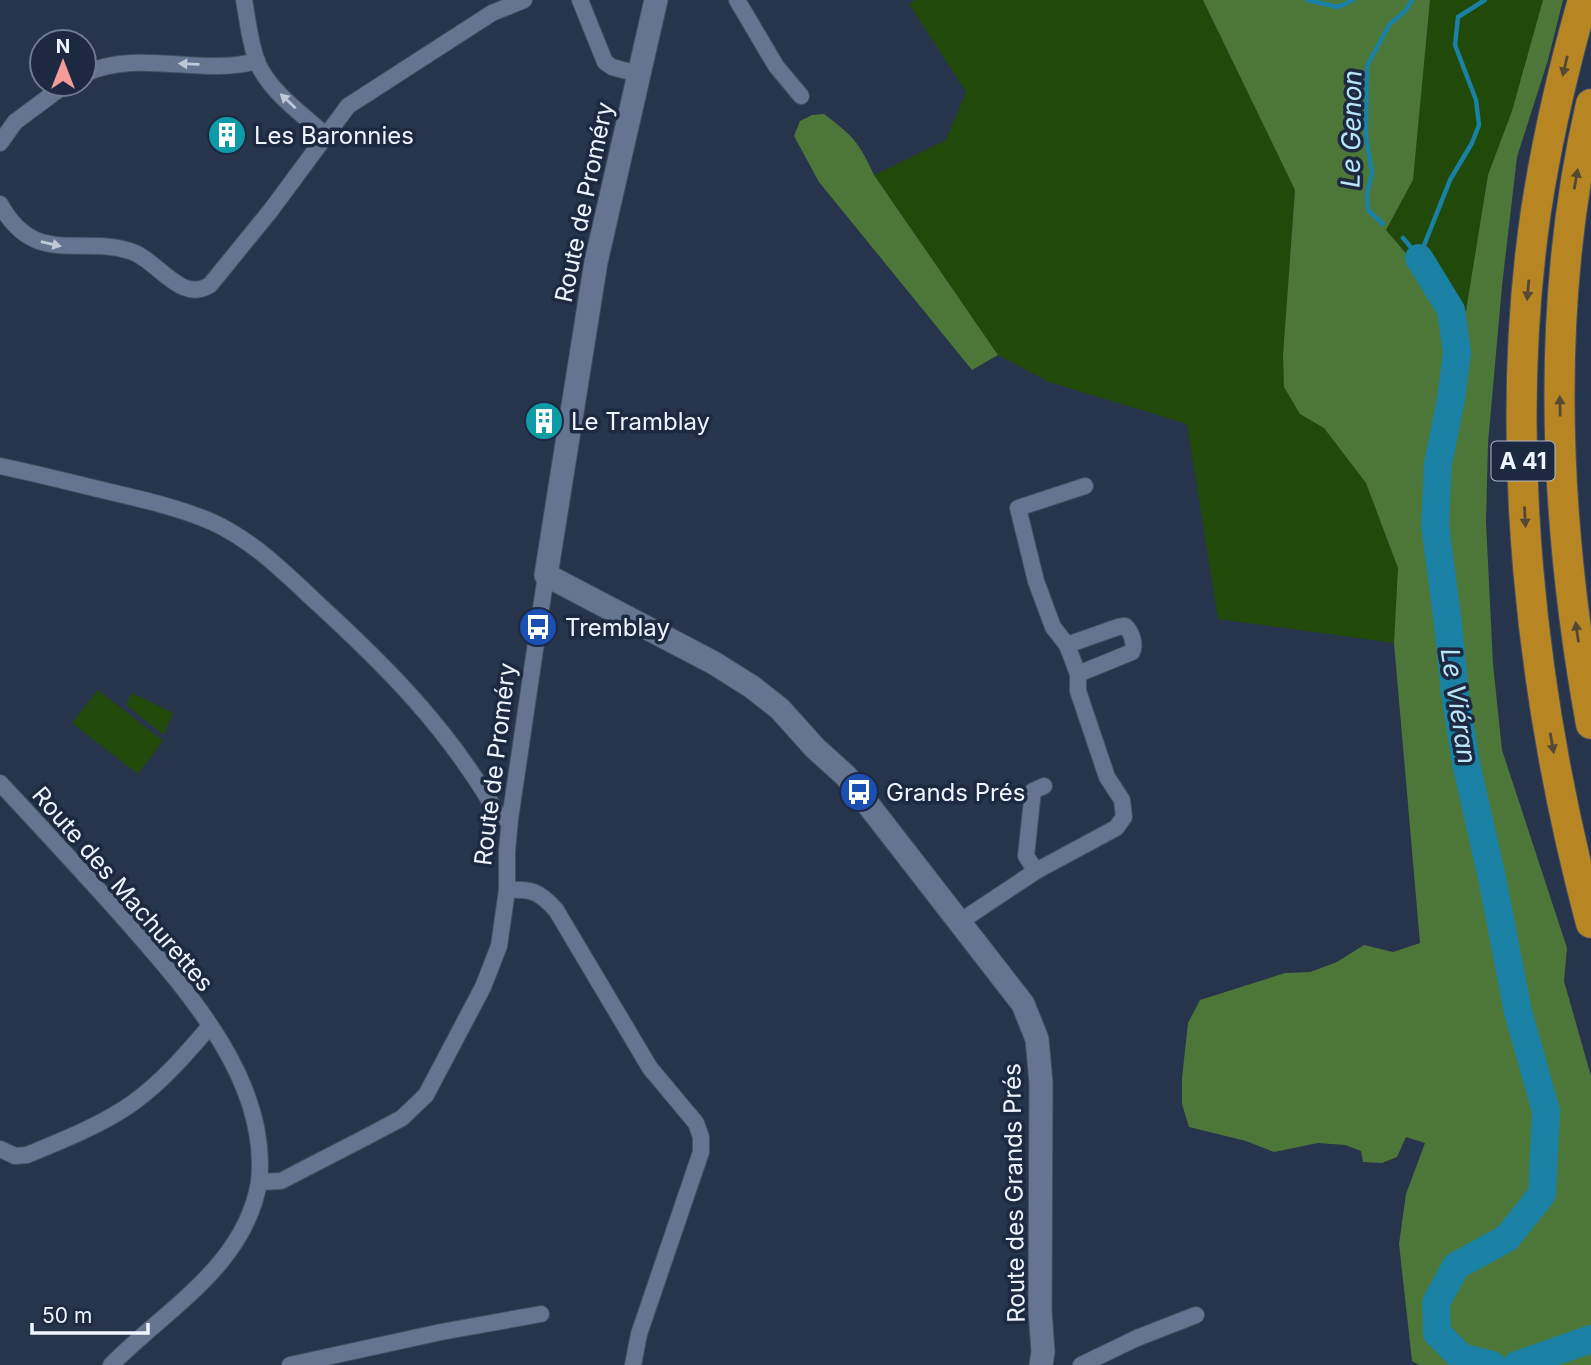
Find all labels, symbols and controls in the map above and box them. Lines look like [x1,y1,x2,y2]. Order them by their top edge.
north arrow [28,28,98,98]
text: N [56,35,70,58]
one-way arrow [1559,55,1570,77]
one-way arrow [178,59,200,70]
water label: Le Genon [1334,70,1368,188]
one-way arrow [279,93,297,109]
street label: Route de Proméry [549,99,619,305]
building icon: Les Baronnies [206,114,248,156]
place label: Les Baronnies [254,121,414,150]
one-way arrow [1571,168,1582,190]
one-way arrow [40,239,62,250]
one-way arrow [1522,279,1533,301]
one-way arrow [1554,394,1566,416]
building icon: Le Tramblay [523,400,565,442]
place label: Le Tramblay [571,407,710,436]
road number: A 41 [1492,442,1554,481]
one-way arrow [1520,506,1531,528]
bus stop icon: Tremblay [517,606,559,648]
place label: Tremblay [565,613,670,642]
one-way arrow [1571,621,1582,643]
water label: Le Viéran [1435,646,1483,766]
street label: Route de Proméry [468,661,522,867]
one-way arrow [1547,732,1558,754]
bus stop icon: Grands Prés [838,771,880,813]
place label: Grands Prés [886,778,1025,807]
street label: Route des Machurettes [26,781,220,997]
street label: Route des Grands Prés [997,1063,1031,1323]
scale bar [32,1292,147,1336]
text: 50 m [42,1303,92,1328]

